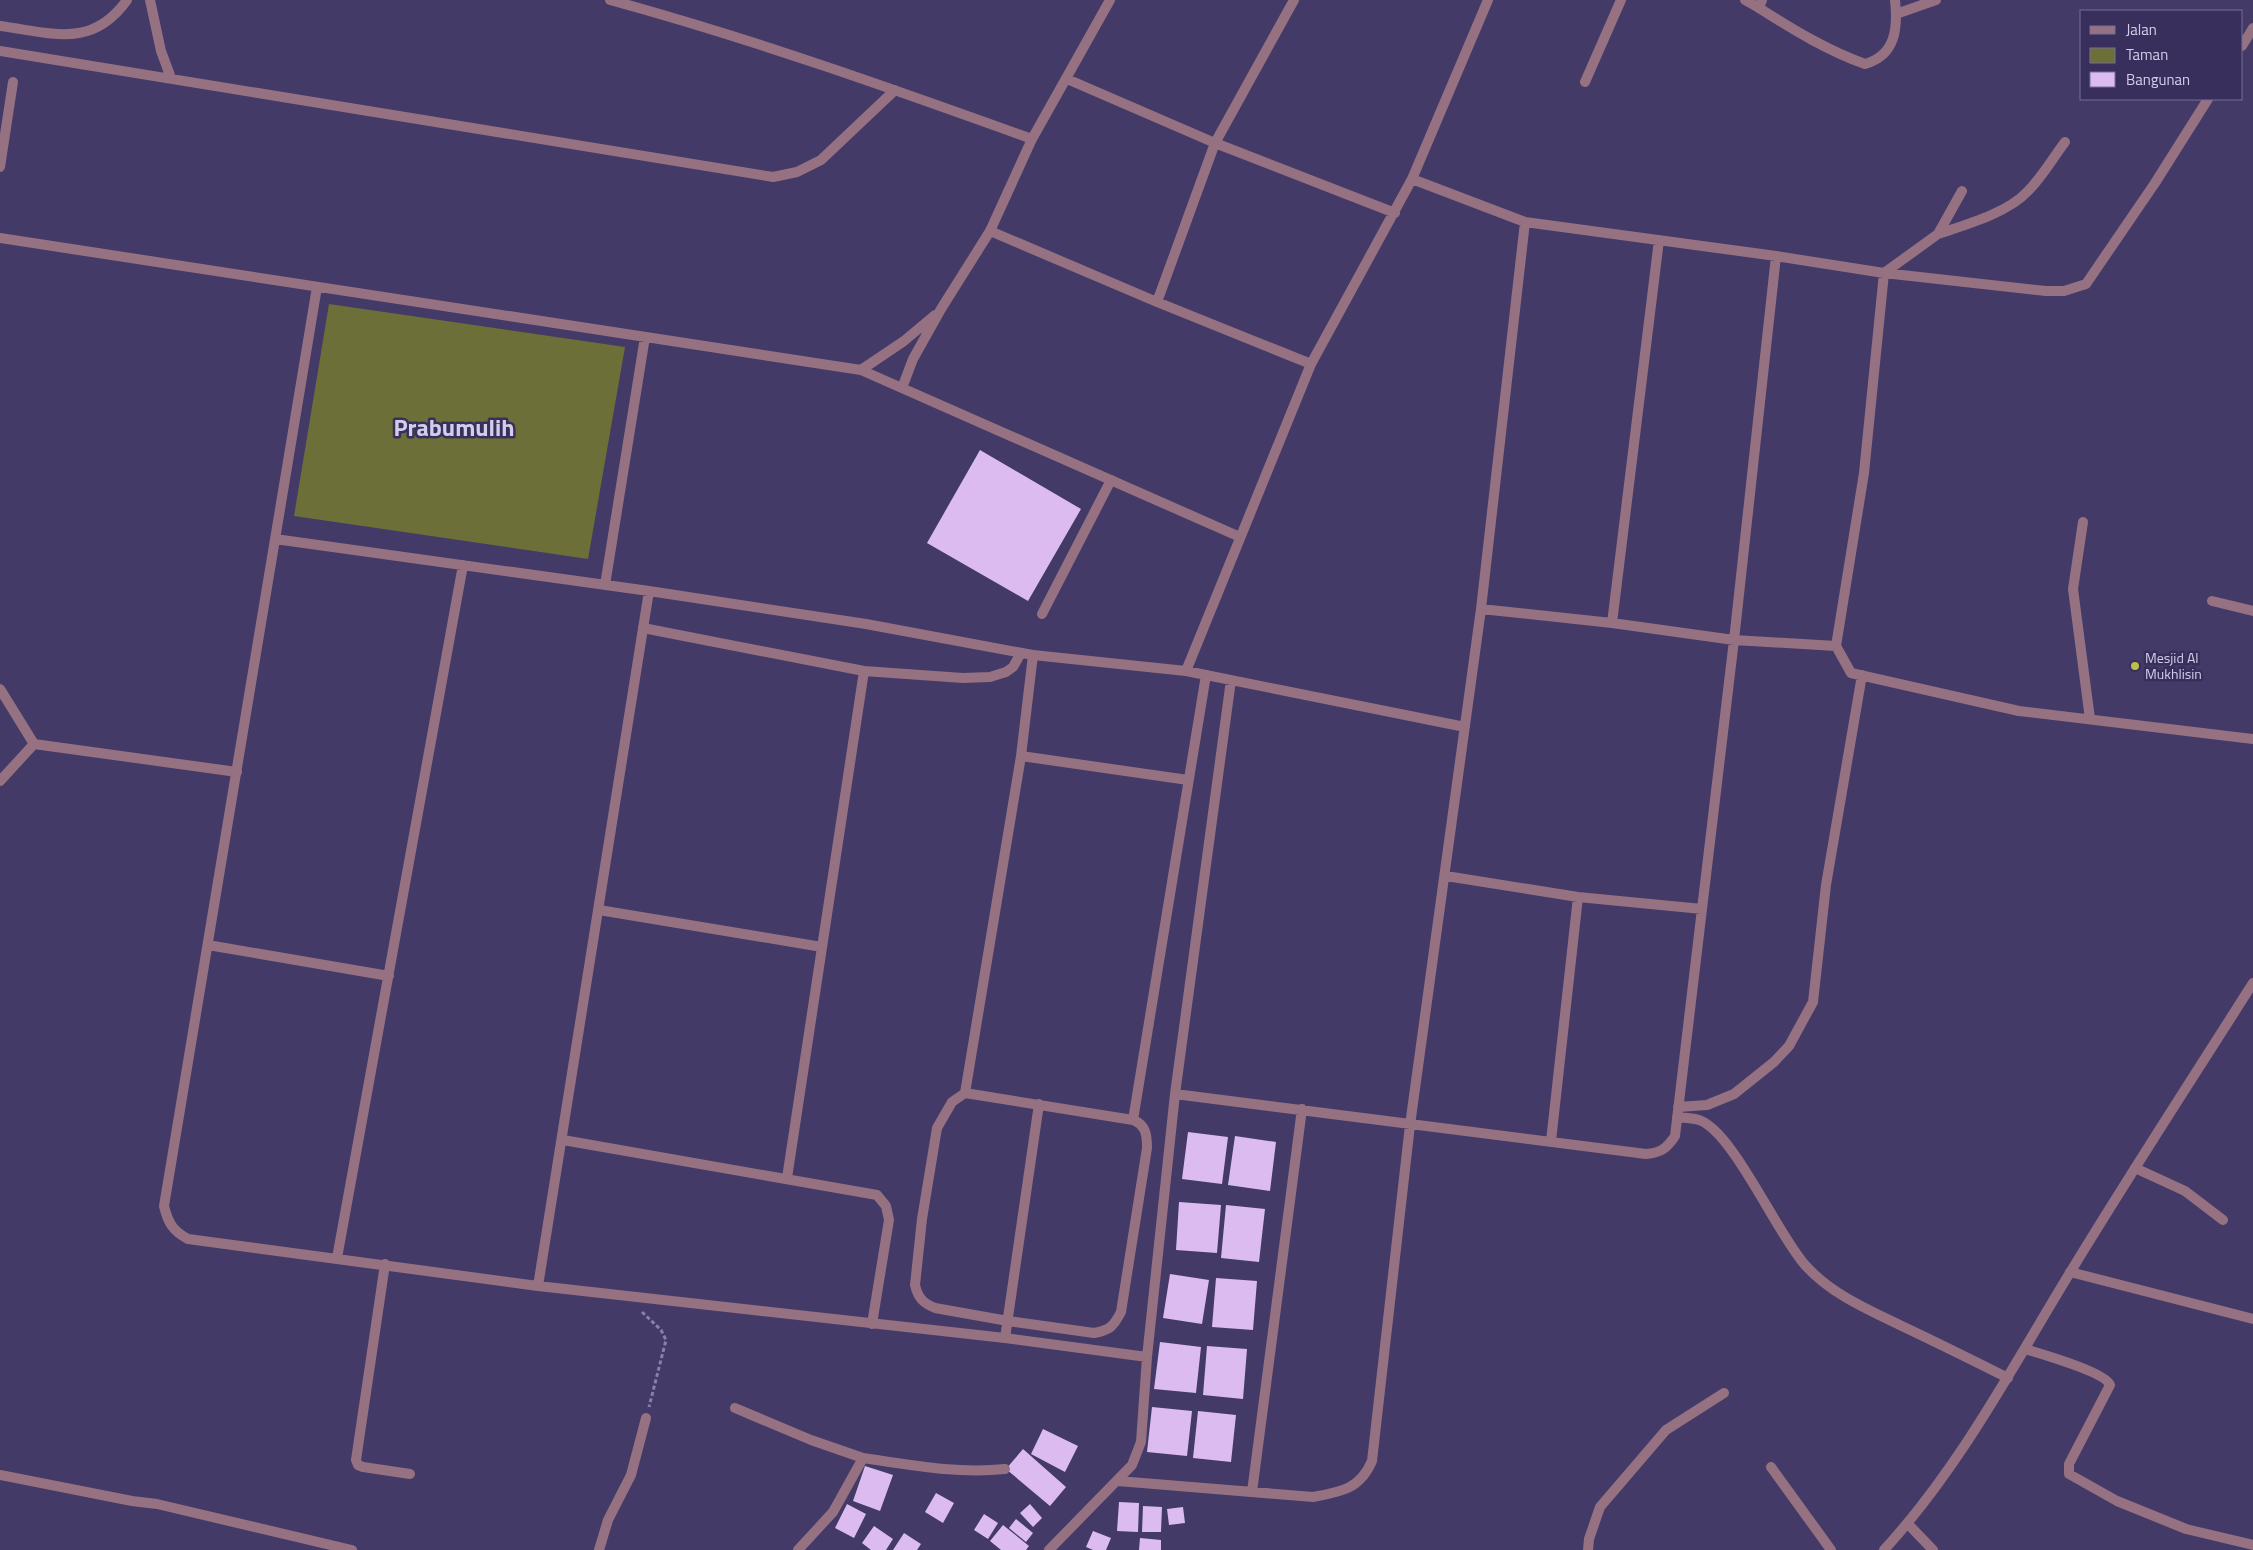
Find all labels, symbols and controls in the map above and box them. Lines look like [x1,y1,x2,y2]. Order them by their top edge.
legend [2080,10,2243,100]
text: Jalan [2126,18,2157,41]
text: Taman [2126,43,2168,66]
text: Bangunan [2126,68,2190,91]
district label: Prabumulih [393,409,515,445]
place label: Mesjid Al Mukhlisin [2145,647,2202,684]
marker: Mesjid Al Mukhlisin [2129,660,2141,672]

